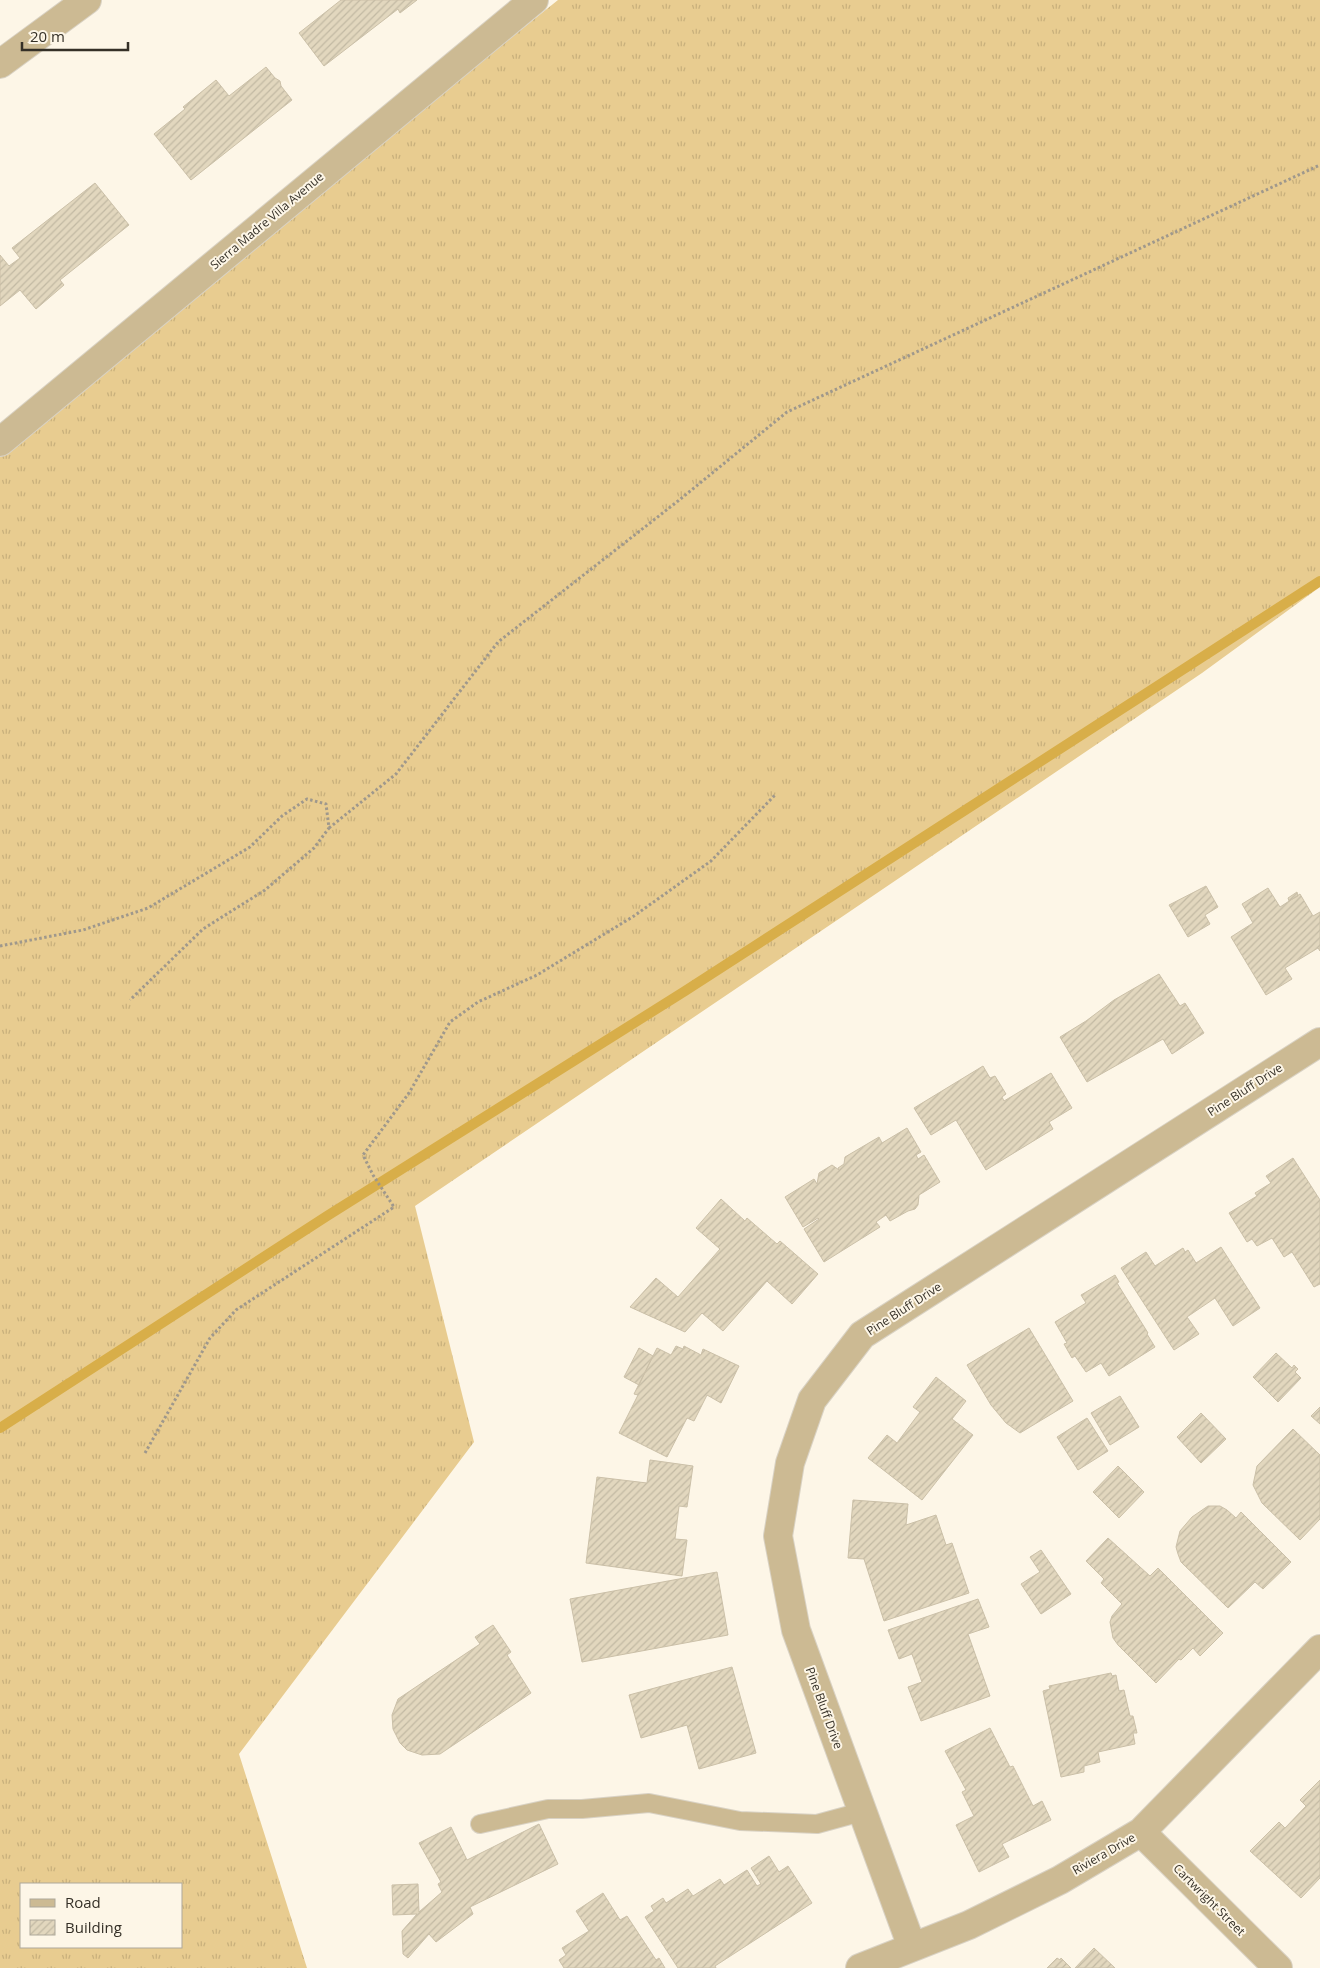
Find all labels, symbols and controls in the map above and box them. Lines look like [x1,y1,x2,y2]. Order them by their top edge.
scale bar [22,20,129,52]
text: 20 m [30,26,65,46]
street label: Sierra Madre Villa Avenue [206,168,327,273]
street label: Pine Bluff Drive [1204,1059,1286,1120]
street label: Pine Bluff Drive [863,1278,945,1339]
street label: Pine Bluff Drive [802,1664,847,1751]
street label: Riviera Drive [1069,1829,1139,1878]
street label: Cartwright Street [1170,1860,1249,1939]
legend [20,1883,182,1948]
text: Road [65,1892,101,1912]
text: Building [65,1917,122,1937]

